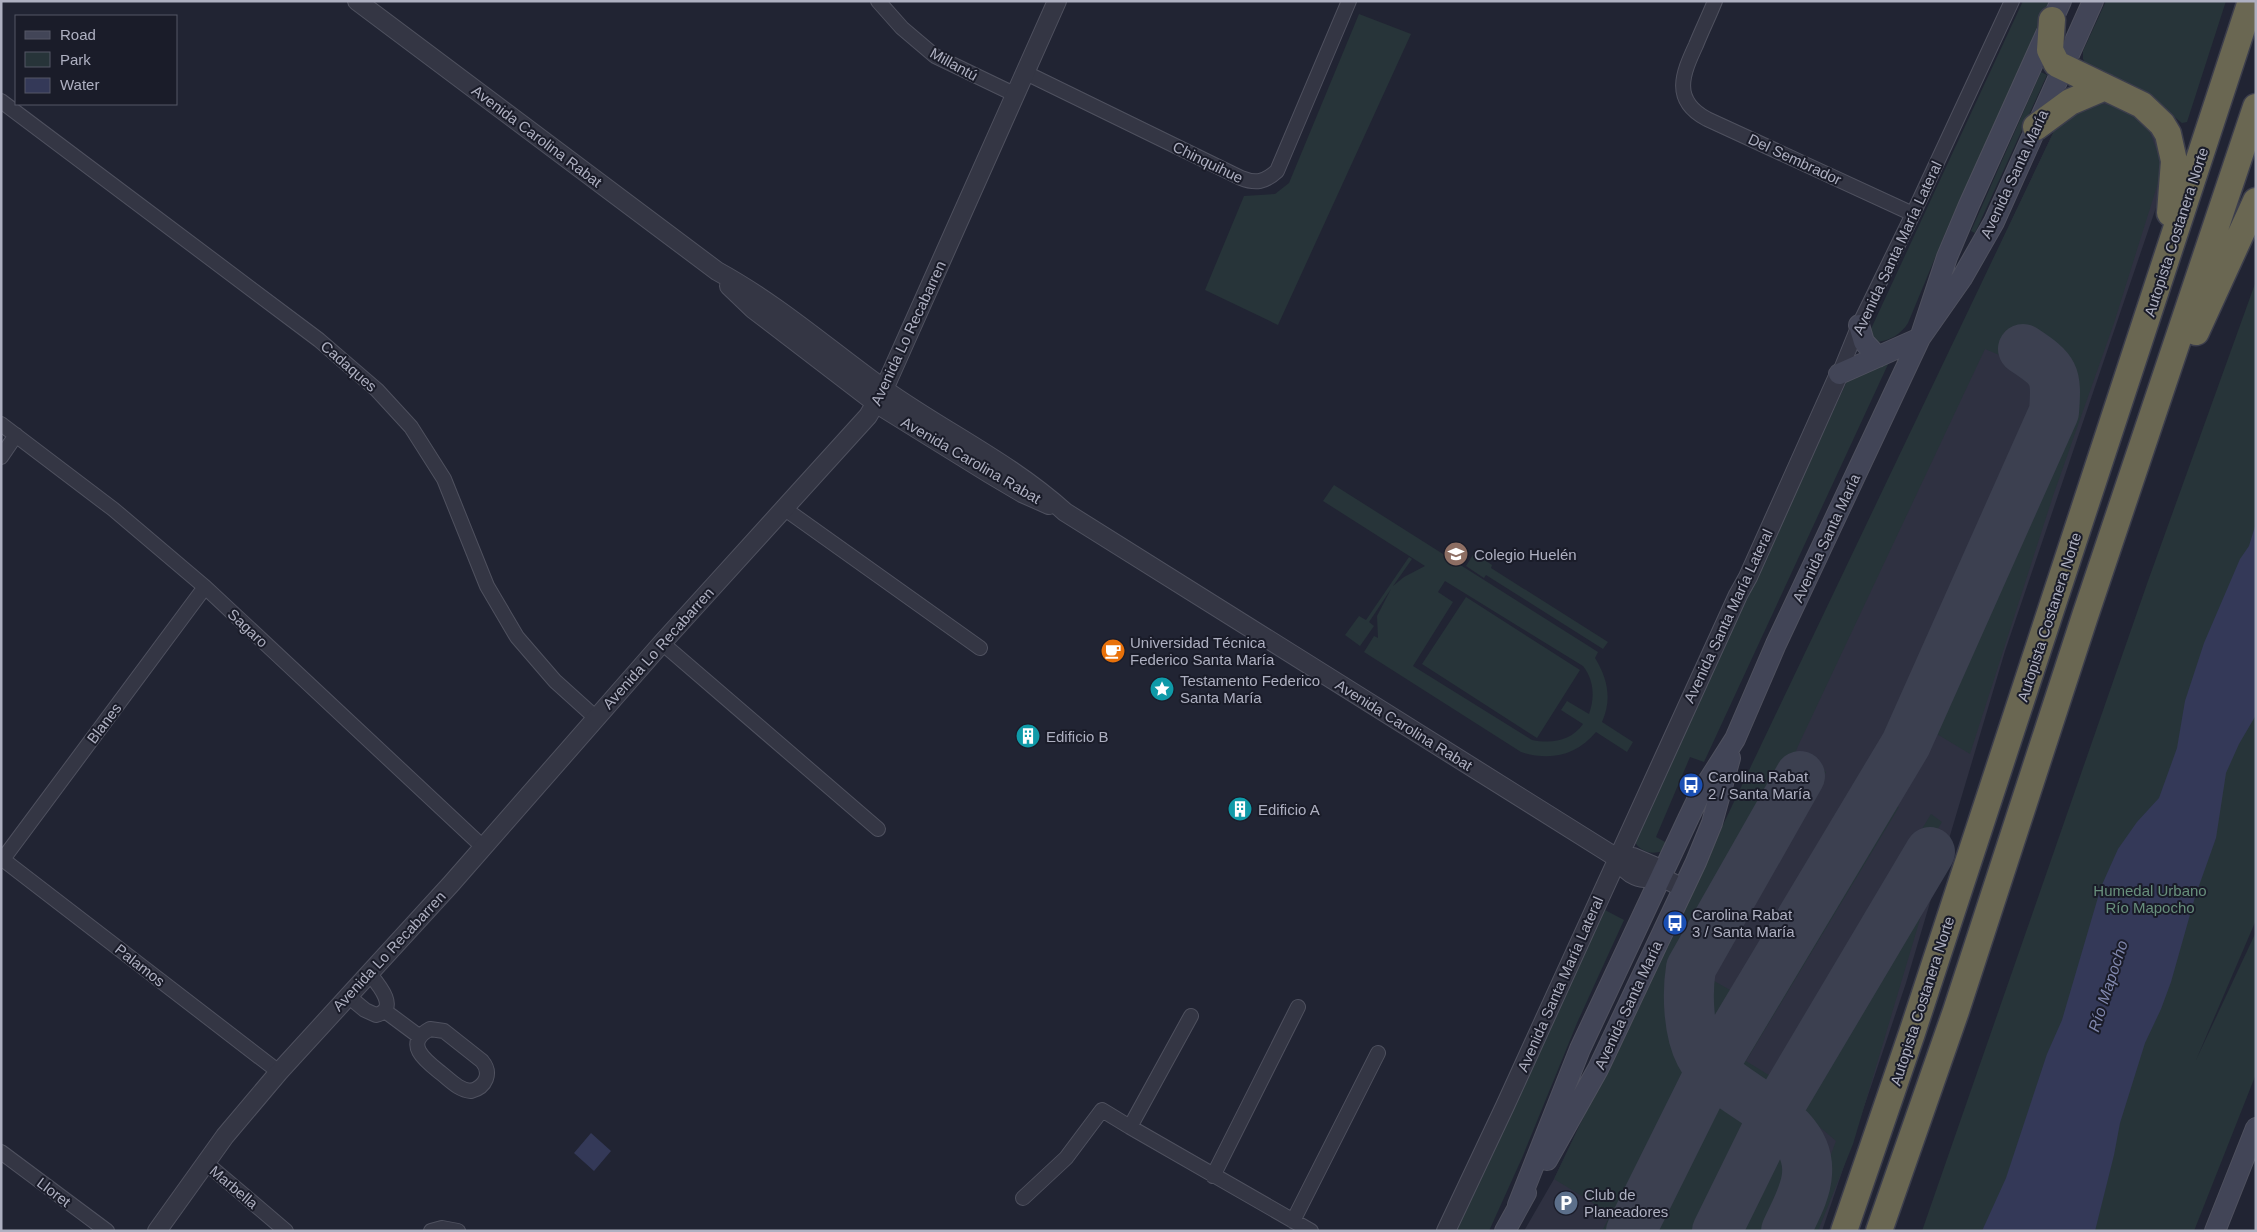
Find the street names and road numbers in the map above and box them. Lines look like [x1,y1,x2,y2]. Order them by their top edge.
street label: Millantú [927,44,981,84]
street label: Avenida Carolina Rabat [469,82,606,191]
street label: Avenida Santa María [1977,106,2052,241]
street label: Del Sembrador [1746,130,1844,188]
street label: Chinquihue [1170,138,1246,186]
street label: Autopista Costanera Norte [2141,145,2211,319]
street label: Avenida Santa María Lateral [1849,158,1945,338]
street label: Avenida Lo Recabarren [867,258,949,408]
street label: Cadaques [318,337,380,395]
street label: Avenida Carolina Rabat [898,413,1044,507]
street label: Avenida Santa María [1789,470,1864,605]
street label: Avenida Santa María Lateral [1680,526,1776,706]
street label: Autopista Costanera Norte [2014,530,2084,704]
street label: Avenida Lo Recabarren [599,584,717,712]
street label: Sagaro [225,605,271,651]
street label: Avenida Carolina Rabat [1332,676,1476,775]
street label: Blanes [83,700,125,746]
street label: Avenida Lo Recabarren [329,888,449,1014]
street label: Avenida Santa María Lateral [1514,894,1606,1074]
street label: Autopista Costanera Norte [1887,914,1957,1088]
street label: Avenida Santa María [1591,937,1666,1072]
street label: Palamos [112,940,168,990]
street label: Marbella [207,1162,262,1212]
street label: Lloret [34,1174,75,1211]

